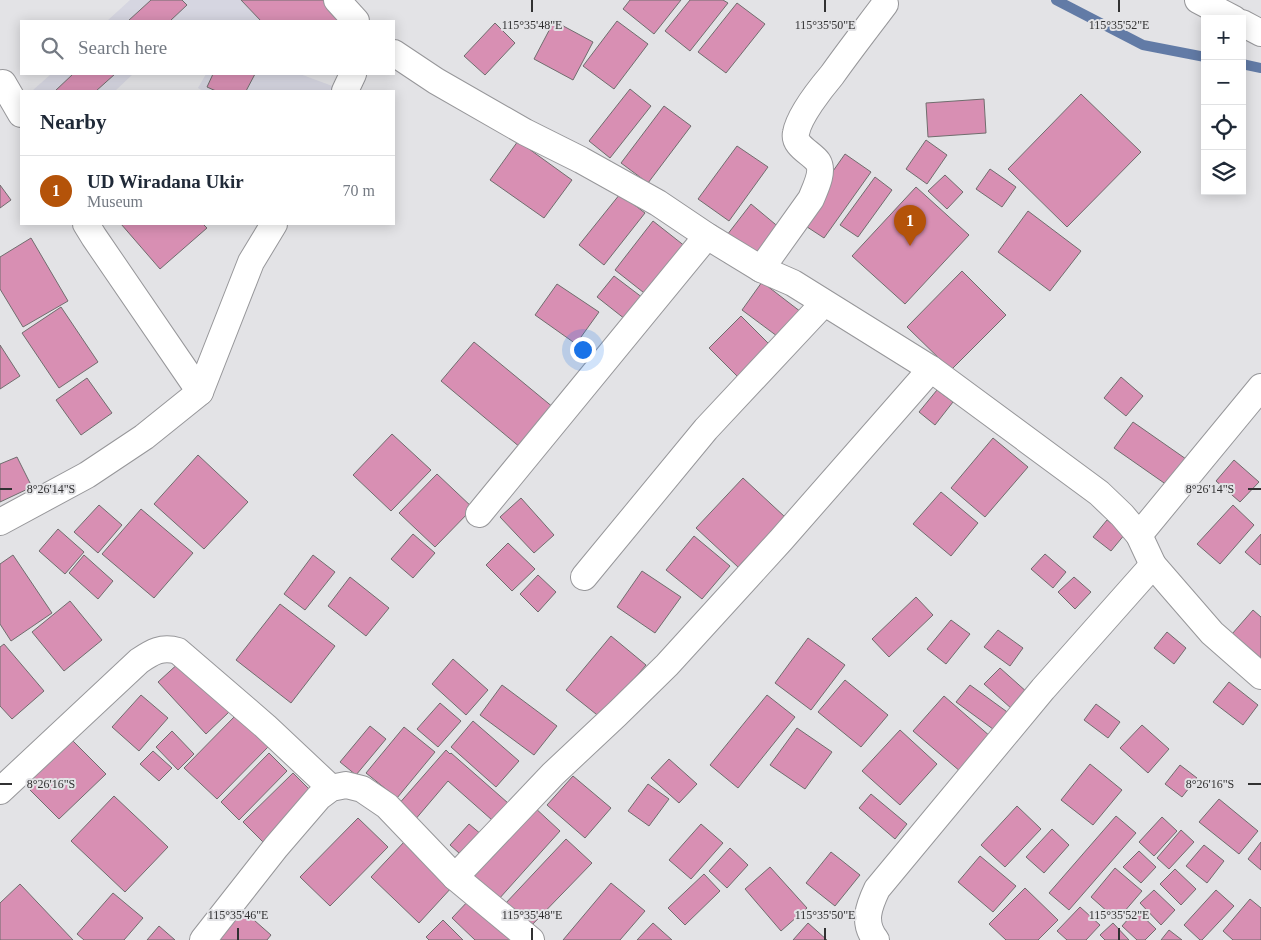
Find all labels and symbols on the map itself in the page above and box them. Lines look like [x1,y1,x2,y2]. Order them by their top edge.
text: 115°35'48"E [502,18,562,32]
text: 115°35'50"E [795,18,855,32]
text: 115°35'52"E [1089,18,1149,32]
pin: 1 [894,205,926,246]
your location [570,337,596,363]
text: 8°26'14"S [27,482,75,496]
text: 8°26'14"S [1186,482,1234,496]
text: 8°26'16"S [27,777,75,791]
text: 8°26'16"S [1186,777,1234,791]
text: 115°35'46"E [208,908,268,922]
text: 115°35'48"E [502,908,562,922]
text: 115°35'50"E [795,908,855,922]
text: 115°35'52"E [1089,908,1149,922]

